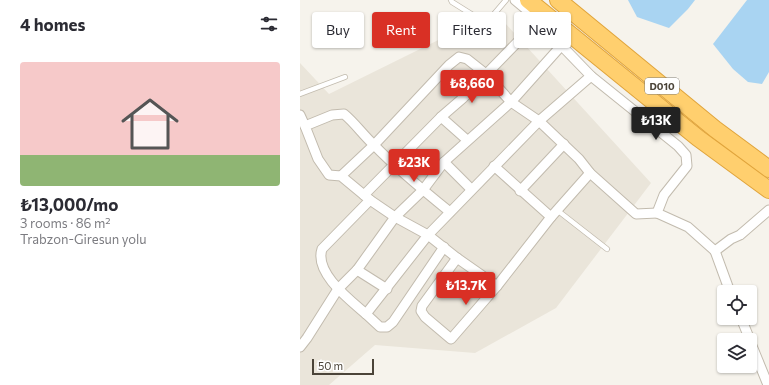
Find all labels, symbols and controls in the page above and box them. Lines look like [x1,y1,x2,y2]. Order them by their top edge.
chip: Buy [312,12,364,48]
chip: Rent [372,12,430,48]
chip: Filters [438,12,506,48]
chip: New [514,12,571,48]
icon: filters [258,13,280,35]
text: 4 homes [20,14,85,35]
pin: ₺8,660 [439,70,505,104]
text: ₺8,660 [450,75,494,91]
road number: D010 [645,78,679,94]
icon: home [114,88,186,160]
pin: ₺13K [632,107,680,141]
text: ₺13K [640,112,672,128]
pin: ₺23K [390,149,438,183]
text: ₺23K [398,154,430,170]
text: ₺13,000/mo [20,194,118,215]
text: 3 rooms · 86 m² [20,215,111,231]
text: Trabzon-Giresun yolu [20,231,147,247]
pin: ₺13.7K [433,272,499,306]
text: ₺13.7K [445,277,487,293]
map controls [717,285,757,373]
button: locate [717,285,757,325]
button: layers [717,333,757,373]
scale bar [312,357,374,376]
text: 50 m [318,359,343,372]

